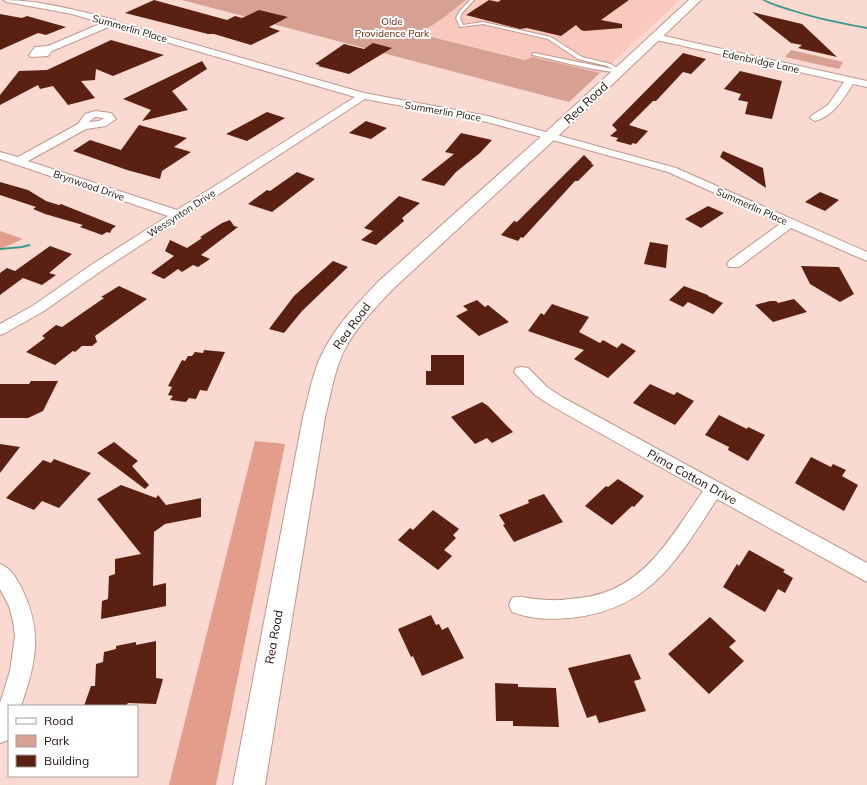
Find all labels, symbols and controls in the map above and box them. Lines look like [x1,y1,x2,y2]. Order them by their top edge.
street label: Summerlin Place [91,12,169,45]
park label: Olde Providence Park [355,15,430,40]
street label: Edenbridge Lane [721,47,800,76]
street label: Rea Road [561,79,611,127]
street label: Summerlin Place [404,98,482,125]
street label: Brynwood Drive [51,167,126,204]
street label: Summerlin Place [714,185,790,228]
street label: Wessynton Drive [145,187,218,240]
street label: Rea Road [330,299,374,352]
street label: Pima Cotton Drive [645,446,740,507]
street label: Rea Road [261,609,286,665]
legend [8,705,138,777]
text: Road [44,713,73,728]
text: Park [44,733,70,748]
text: Building [44,753,89,768]

